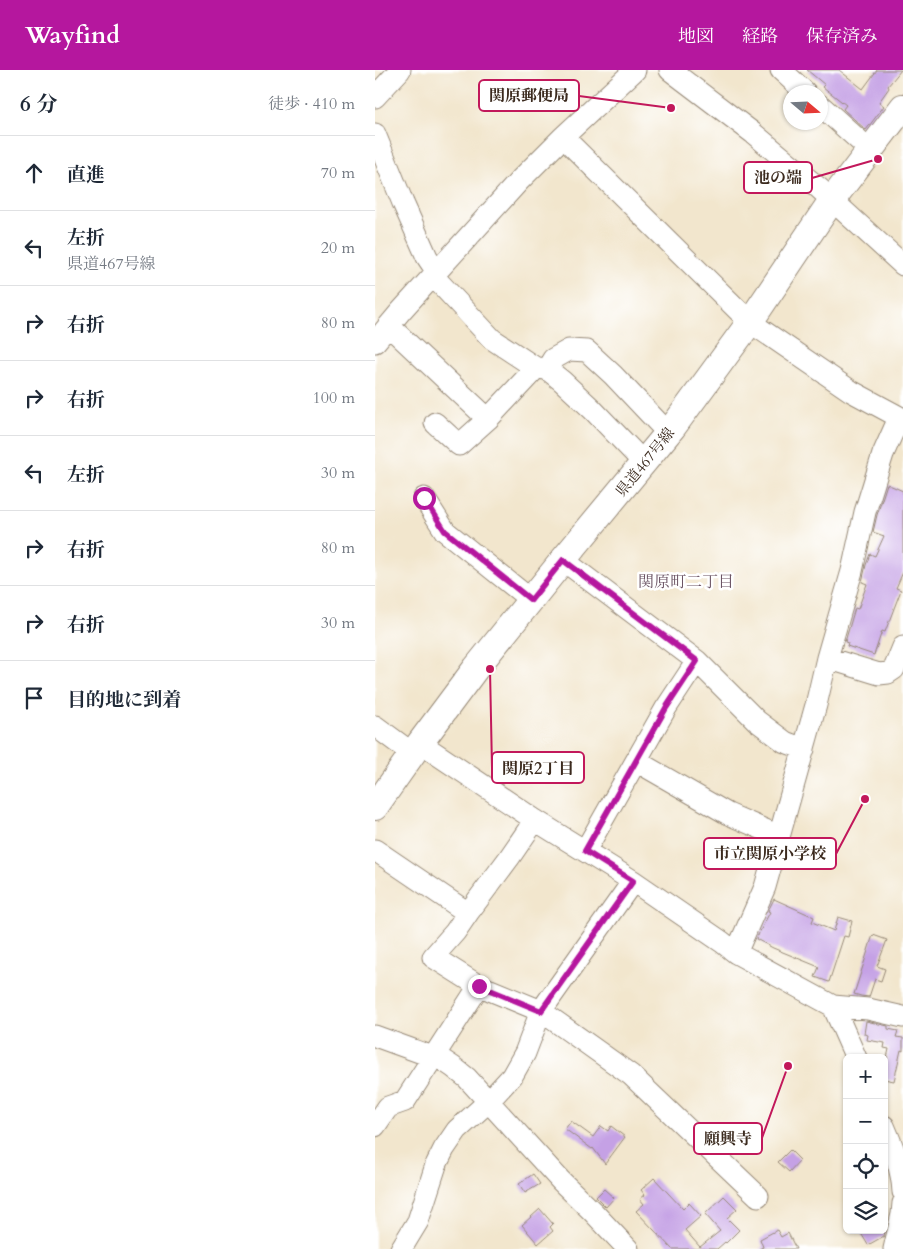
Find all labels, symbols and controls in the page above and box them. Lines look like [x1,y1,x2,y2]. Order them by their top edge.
text: Wayfind [25,19,120,52]
text: 地図 [678,24,714,49]
text: 経路 [742,24,778,49]
text: 保存済み [806,24,878,49]
callout: 関原郵便局 [479,80,579,111]
text: 関原郵便局 [489,85,569,107]
north arrow [783,85,828,130]
text: 6 分 [20,90,57,119]
text: 徒歩 · 410 m [268,93,355,115]
icon: ahead [20,159,48,187]
text: 直進 [67,162,105,188]
text: 70 m [321,162,355,184]
callout: 池の端 [744,162,812,193]
text: 池の端 [754,167,802,189]
text: 左折 [67,225,105,251]
icon: left [20,234,48,262]
text: 20 m [321,237,355,259]
text: 県道467号線 [67,253,156,275]
icon: right [20,309,48,337]
text: 右折 [67,312,105,338]
text: 80 m [321,312,355,334]
icon: right [20,384,48,412]
text: 右折 [67,387,105,413]
text: 100 m [313,387,355,409]
street label: 県道467号線 [611,423,679,501]
icon: left [20,459,48,487]
text: 左折 [67,462,105,488]
text: 30 m [321,462,355,484]
route start [413,487,436,510]
icon: right [20,534,48,562]
text: 右折 [67,537,105,563]
text: 80 m [321,537,355,559]
district label: 関原町二丁目 [638,571,734,593]
icon: right [20,609,48,637]
text: 右折 [67,612,105,638]
text: 30 m [321,612,355,634]
icon: arrive [20,684,48,712]
text: 目的地に到着 [67,687,181,713]
callout: 関原2丁目 [492,752,584,783]
text: 関原2丁目 [502,758,574,780]
callout: 市立関原小学校 [704,838,836,869]
text: 市立関原小学校 [714,843,827,865]
route end [468,975,491,998]
map controls [843,1054,888,1234]
button: + [843,1054,888,1099]
button: − [843,1099,888,1144]
callout: 願興寺 [694,1123,762,1154]
text: 願興寺 [704,1128,752,1150]
button: locate [843,1144,888,1189]
button: layers [843,1189,888,1234]

